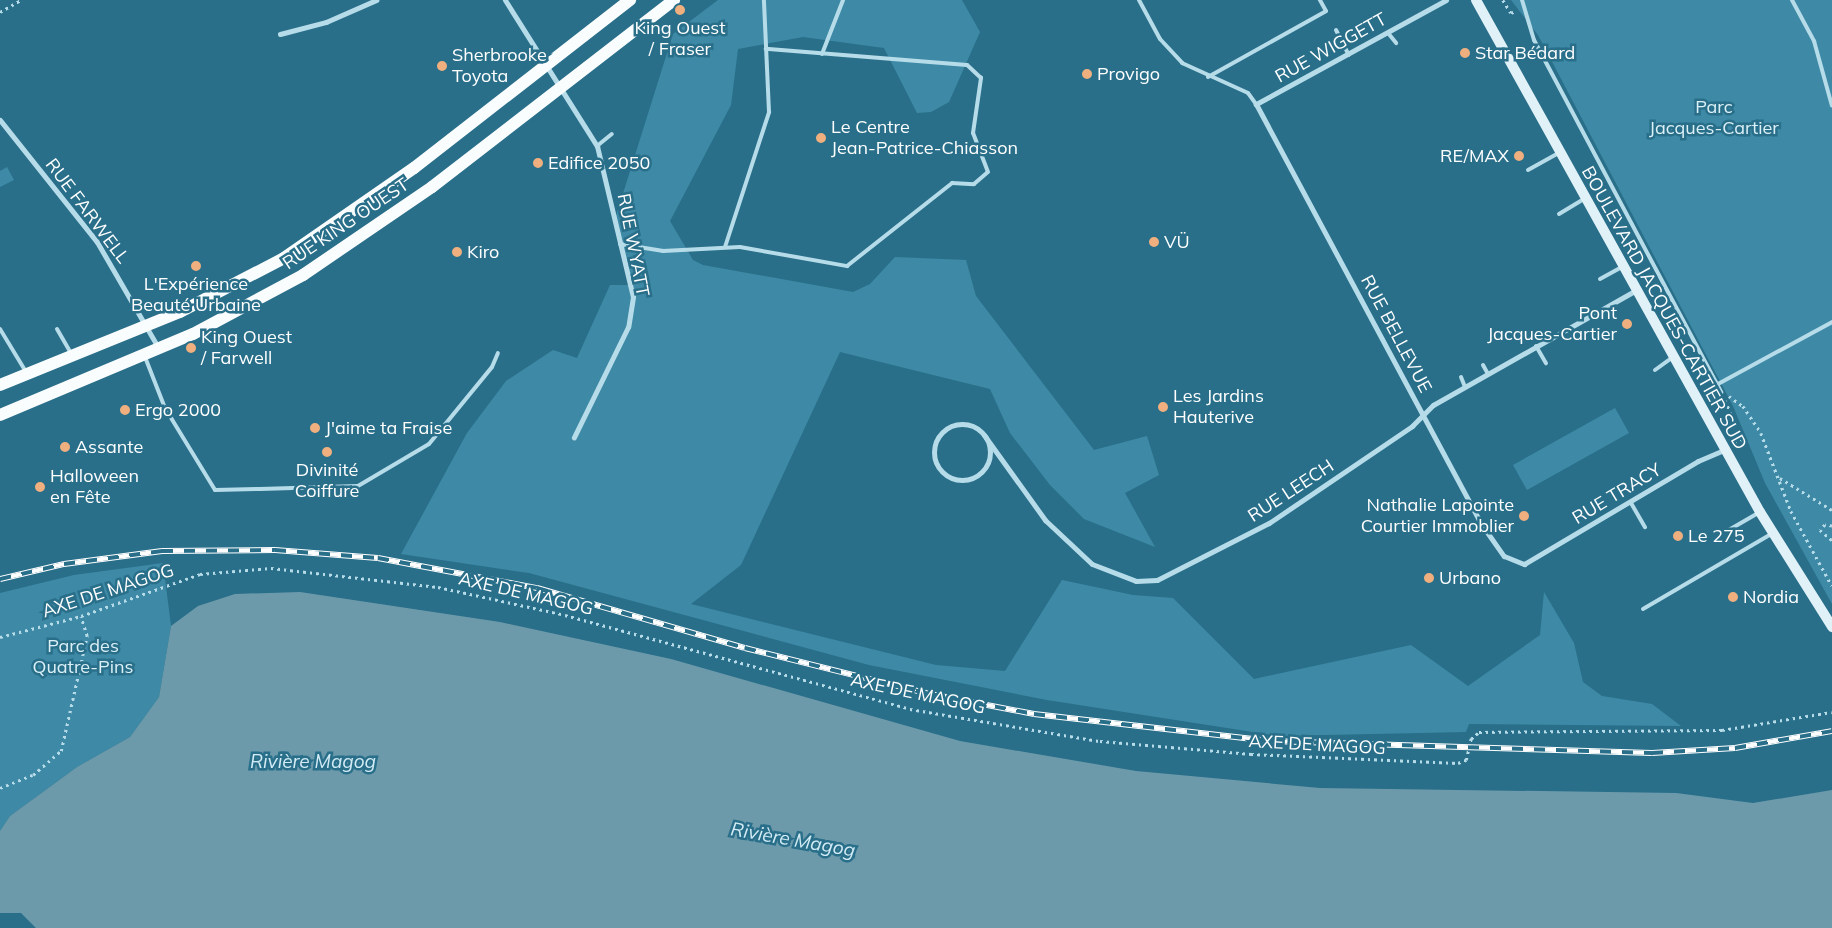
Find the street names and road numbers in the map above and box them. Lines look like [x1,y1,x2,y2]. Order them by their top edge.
street label: RUE WIGGETT [1271,8,1391,88]
street label: RUE FARWELL [41,154,133,268]
street label: BOULEVARD JACQUES-CARTIER SUD [1577,163,1751,453]
street label: RUE KING OUEST [279,174,413,274]
street label: RUE WYATT [612,192,654,298]
street label: RUE BELLEVUE [1356,272,1436,396]
street label: RUE LEECH [1244,455,1338,527]
street label: RUE TRACY [1569,459,1665,529]
street label: AXE DE MAGOG [39,560,177,622]
street label: AXE DE MAGOG [457,568,595,620]
street label: AXE DE MAGOG [849,669,987,719]
street label: AXE DE MAGOG [1248,731,1386,759]

